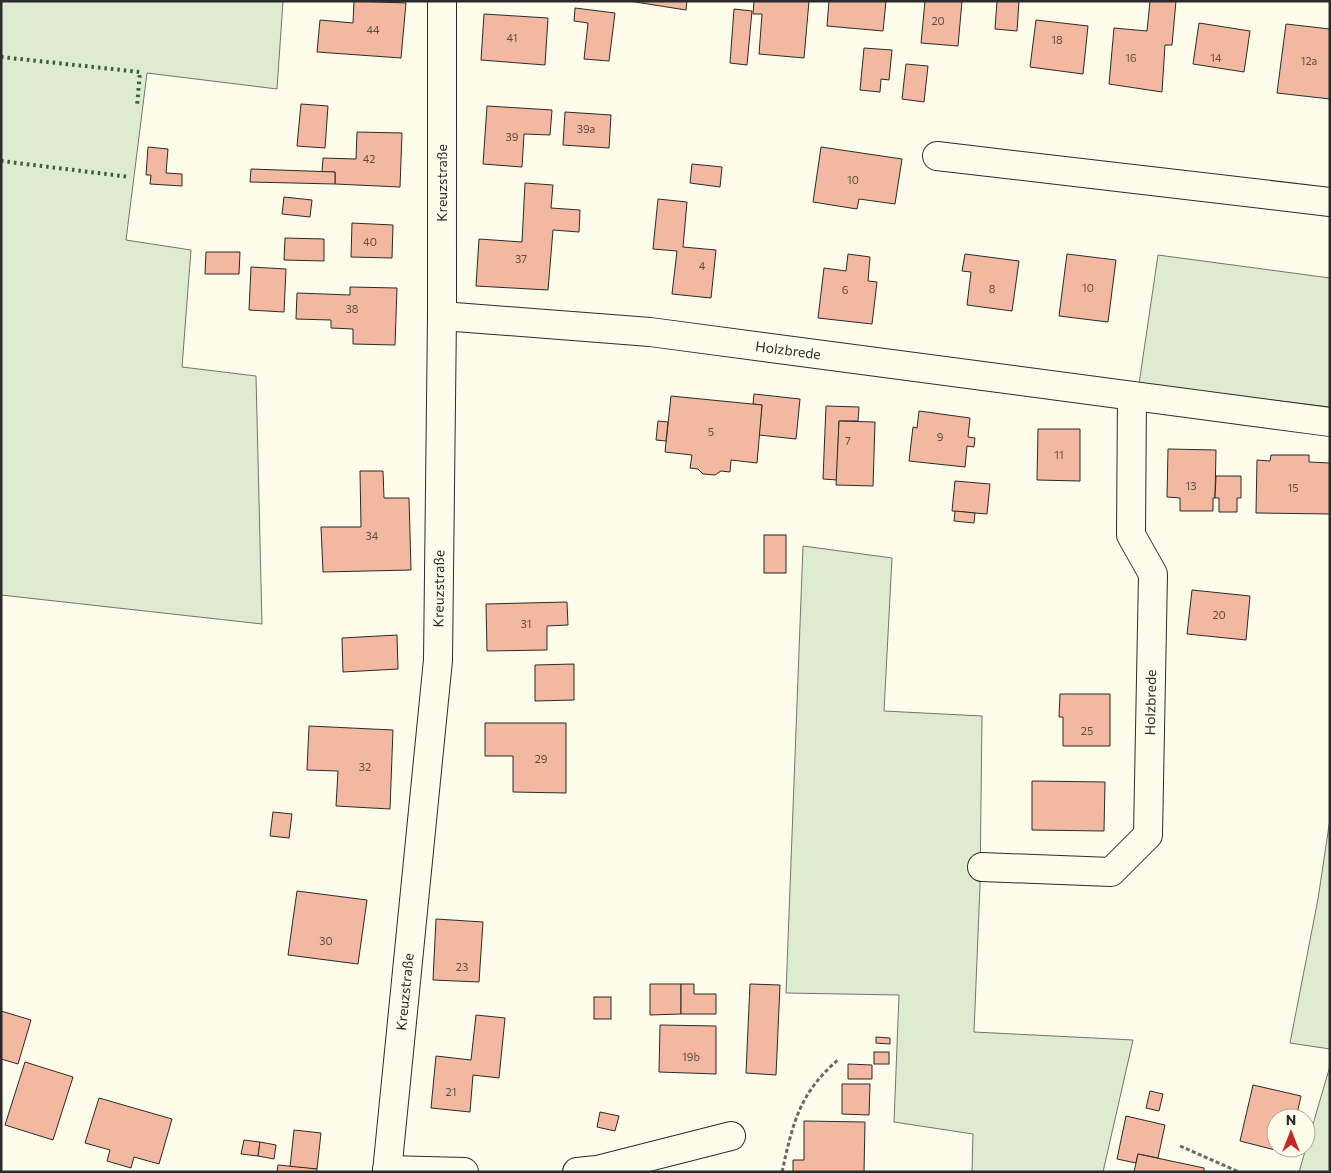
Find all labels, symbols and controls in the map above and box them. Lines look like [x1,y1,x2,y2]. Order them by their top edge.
house number: 20 [931,14,945,27]
house number: 44 [366,23,380,36]
house number: 41 [507,31,517,44]
house number: 18 [1051,33,1063,46]
house number: 16 [1125,51,1137,64]
house number: 14 [1210,51,1222,64]
house number: 12a [1301,54,1317,67]
house number: 39a [577,122,595,135]
house number: 39 [506,130,519,143]
street label: Kreuzstraße [433,144,450,222]
house number: 42 [363,152,375,165]
house number: 10 [847,173,859,186]
house number: 40 [363,235,377,248]
house number: 37 [515,252,527,265]
house number: 4 [699,259,706,272]
house number: 10 [1082,281,1094,294]
house number: 8 [989,282,996,295]
house number: 6 [842,283,849,296]
house number: 38 [346,302,359,315]
street label: Holzbrede [754,337,822,363]
house number: 5 [708,425,714,438]
house number: 9 [937,430,944,443]
house number: 7 [845,434,851,447]
house number: 11 [1054,448,1064,461]
house number: 13 [1186,479,1196,492]
house number: 15 [1287,481,1299,494]
house number: 34 [366,529,379,542]
street label: Kreuzstraße [429,550,447,627]
house number: 20 [1212,608,1226,621]
house number: 31 [521,617,531,630]
street label: Holzbrede [1141,669,1159,736]
house number: 25 [1081,724,1093,737]
house number: 29 [535,752,548,765]
house number: 32 [359,760,371,773]
house number: 30 [319,934,333,947]
street label: Kreuzstraße [392,952,417,1031]
house number: 23 [456,960,468,973]
house number: 19b [682,1050,700,1063]
house number: 21 [446,1085,456,1098]
north arrow [1266,1108,1316,1158]
text: N [1286,1111,1296,1128]

